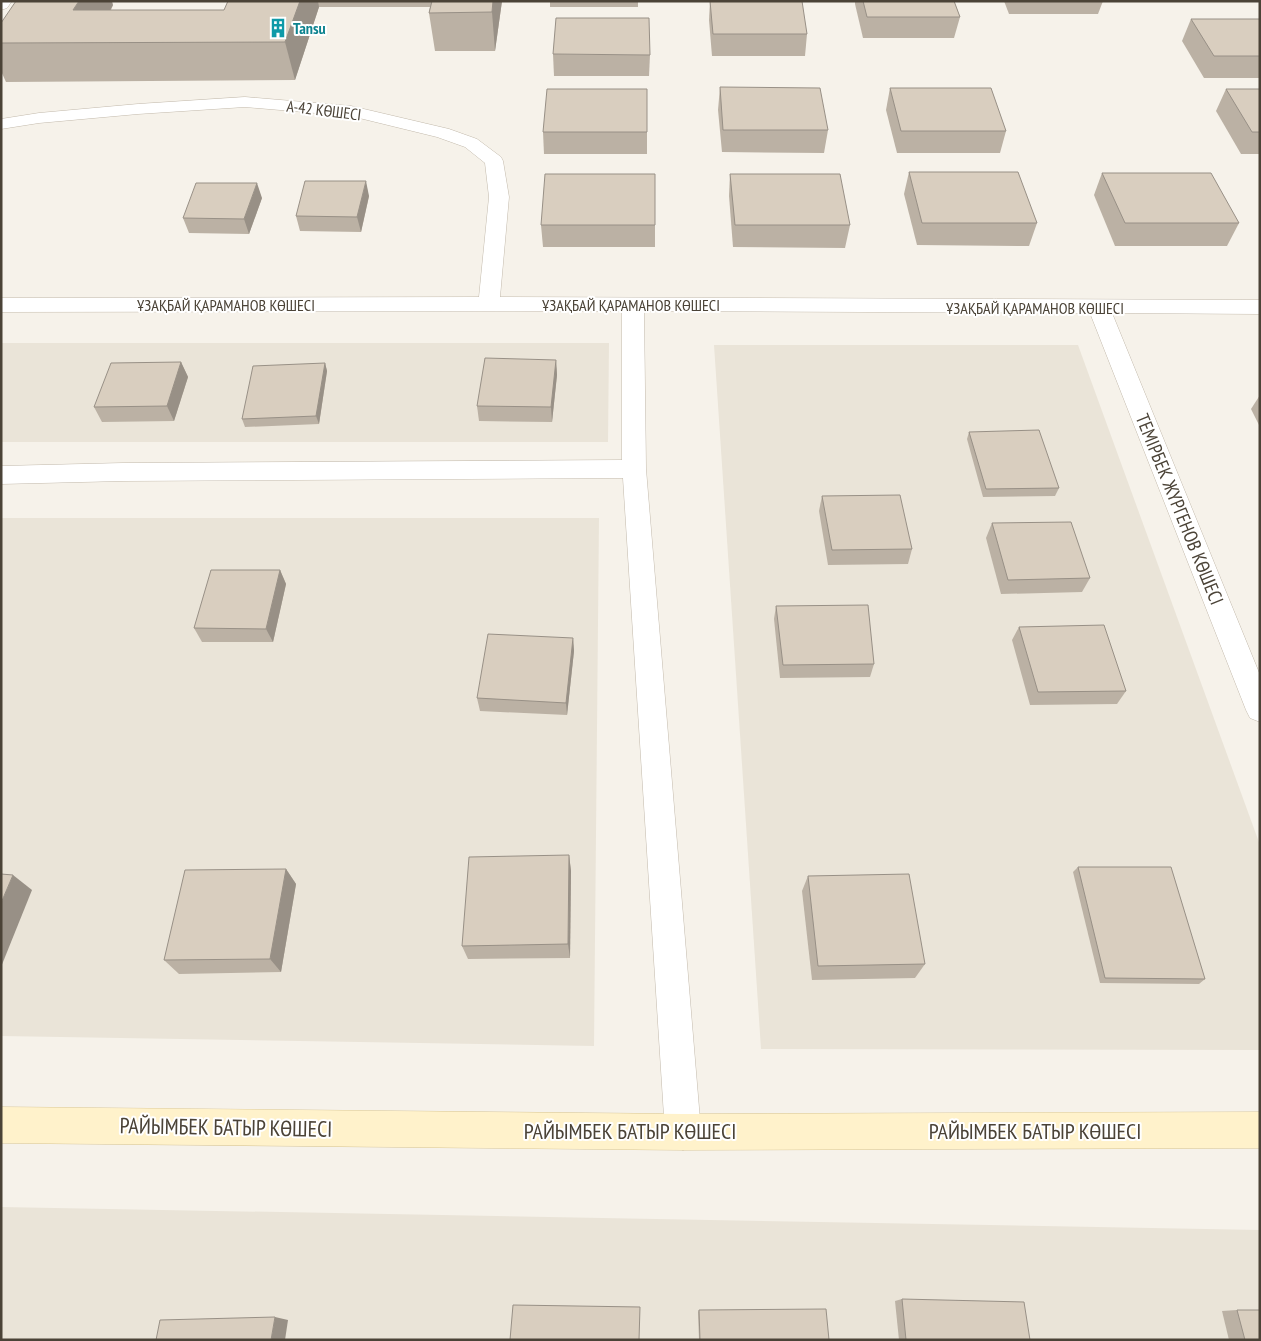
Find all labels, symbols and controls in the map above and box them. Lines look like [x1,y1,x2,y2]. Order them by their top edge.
building icon: Tansu [267,17,289,39]
place label: Tansu [293,18,326,38]
street label: А-42 КӨШЕСІ [286,96,362,124]
street label: ҰЗАҚБАЙ ҚАРАМАНОВ КӨШЕСІ [137,295,315,315]
street label: ҰЗАҚБАЙ ҚАРАМАНОВ КӨШЕСІ [542,295,720,315]
street label: ҰЗАҚБАЙ ҚАРАМАНОВ КӨШЕСІ [946,298,1124,318]
street label: ТЕМІРБЕК ЖҮРГЕНОВ КӨШЕСІ [1131,410,1229,608]
street label: РАЙЫМБЕК БАТЫР КӨШЕСІ [119,1111,333,1143]
street label: РАЙЫМБЕК БАТЫР КӨШЕСІ [524,1117,736,1145]
street label: РАЙЫМБЕК БАТЫР КӨШЕСІ [929,1117,1141,1145]

